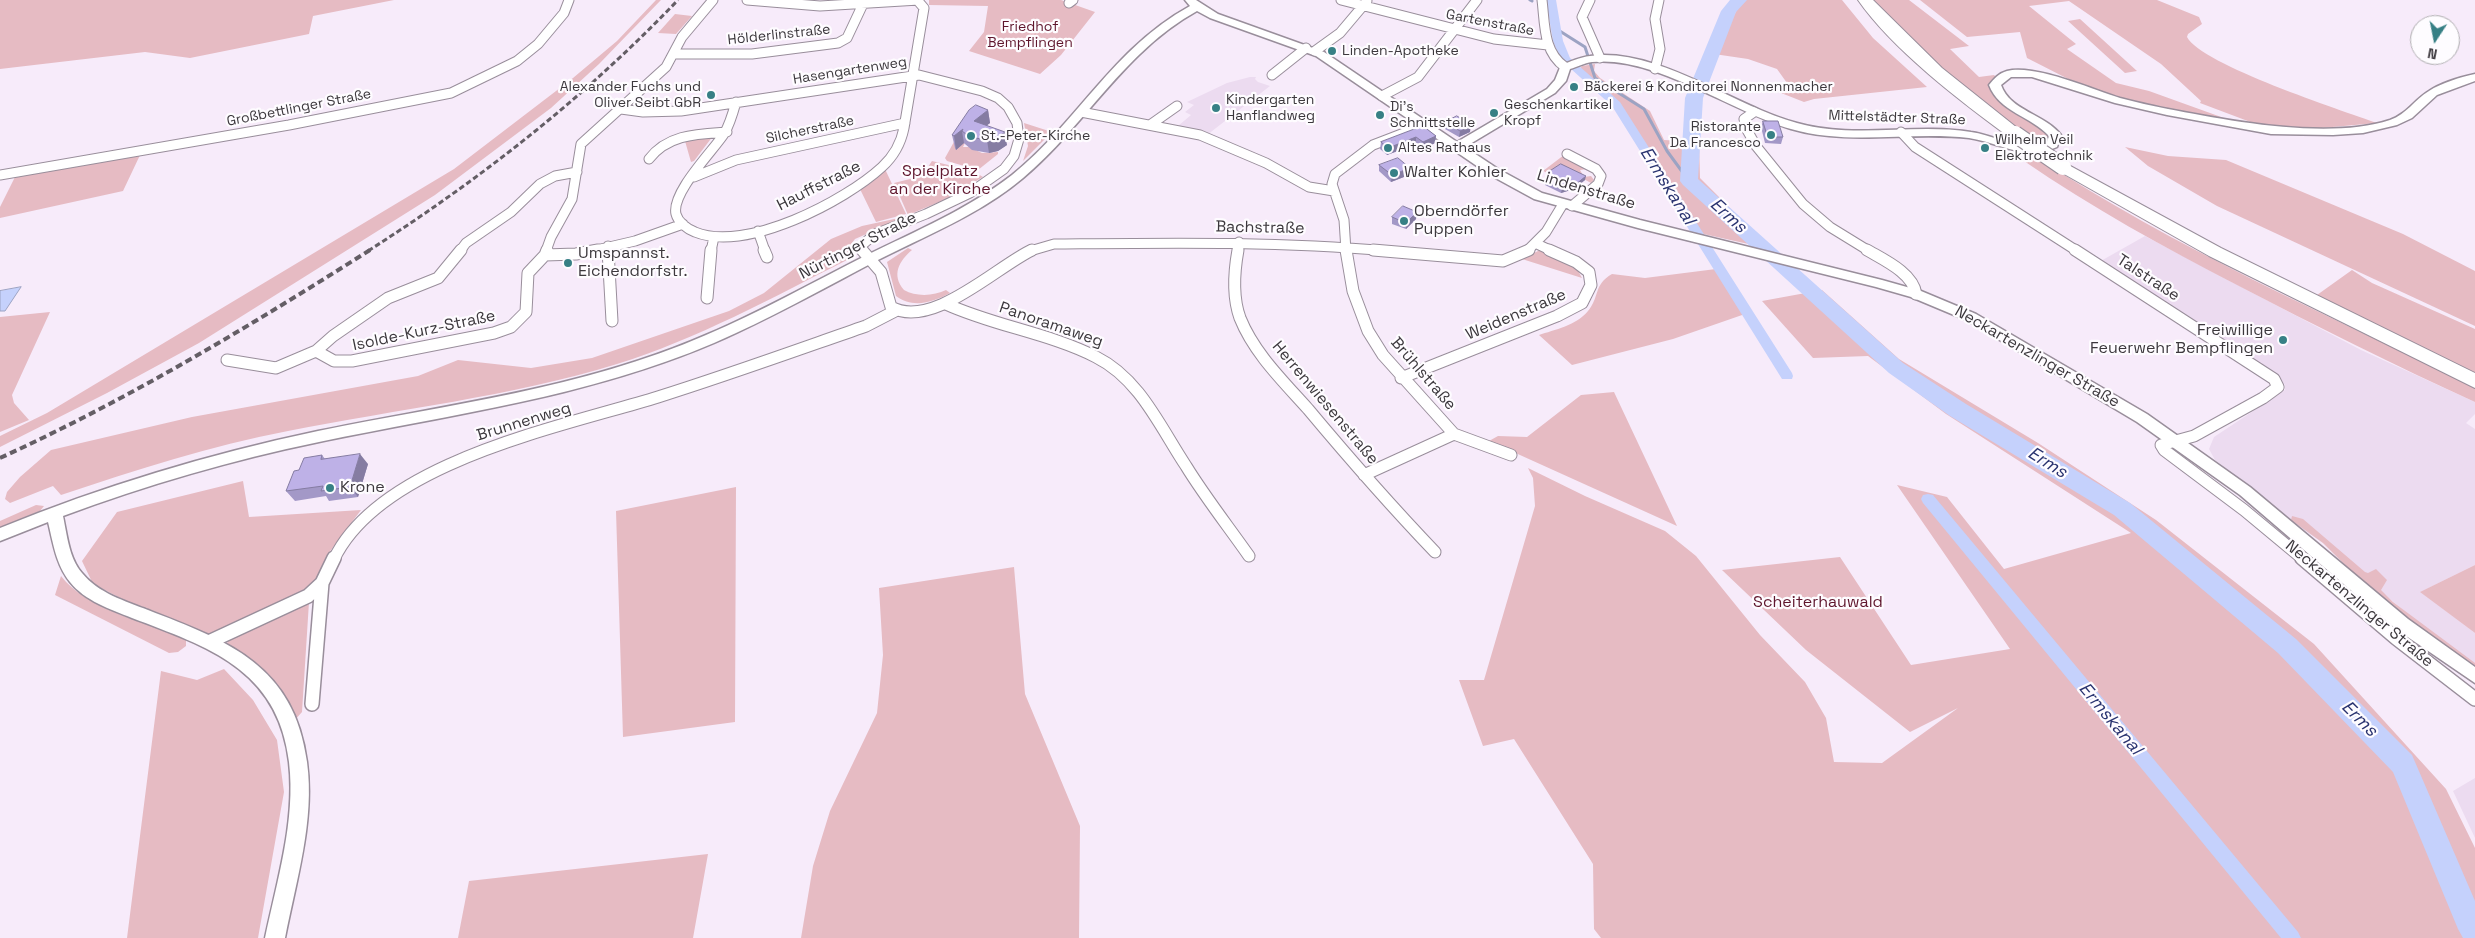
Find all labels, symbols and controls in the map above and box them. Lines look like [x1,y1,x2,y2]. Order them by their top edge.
street label: Gartenstraße [1444,6,1536,40]
north arrow [2410,15,2460,65]
park label: Friedhof Bempflingen [987,19,1073,52]
street label: Hölderlinstraße [727,21,831,49]
place label: Linden-Apotheke [1342,43,1459,59]
text: N [2426,44,2439,63]
marker: Linden-Apotheke [1326,45,1338,57]
street label: Hasengartenweg [792,54,908,88]
place label: Alexander Fuchs und Oliver Seibt GbR [560,79,701,111]
place label: Bäckerei & Konditorei Nonnenmacher [1584,79,1833,95]
marker: Bäckerei & Konditorei Nonnenmacher [1568,81,1580,93]
street label: Großbettlinger Straße [225,86,373,130]
marker: Alexander Fuchs und Oliver Seibt GbR [705,89,717,101]
place label: Kindergarten Hanflandweg [1226,92,1315,124]
place label: Geschenkartikel Kropf [1504,97,1612,130]
place label: Di's Schnittstelle [1390,99,1475,132]
marker: Kindergarten Hanflandweg [1210,102,1222,114]
marker: Geschenkartikel Kropf [1488,107,1500,119]
street label: Mittelstädter Straße [1828,107,1966,129]
marker: Di's Schnittstelle [1374,109,1386,121]
street label: Silcherstraße [764,112,856,148]
place label: Ristorante Da Francesco [1670,119,1761,152]
place label: St.-Peter-Kirche [981,128,1090,144]
marker: Ristorante Da Francesco [1765,129,1777,141]
marker: St.-Peter-Kirche [965,130,977,142]
place label: Wilhelm Veil Elektrotechnik [1995,132,2093,164]
place label: Altes Rathaus [1398,140,1491,156]
marker: Altes Rathaus [1382,142,1394,154]
marker: Wilhelm Veil Elektrotechnik [1979,142,1991,154]
water label: Ermskanal [1635,143,1699,229]
street label: Hauffstraße [774,157,864,215]
park label: Spielplatz an der Kirche [889,162,991,200]
place label: Walter Kohler [1404,163,1506,183]
street label: Lindenstraße [1534,166,1638,214]
marker: Walter Kohler [1388,167,1400,179]
water label: Erms [1705,194,1751,238]
place label: Oberndörfer Puppen [1414,202,1509,240]
street label: Nürtinger Straße [796,208,920,284]
marker: Oberndörfer Puppen [1398,215,1410,227]
street label: Bachstraße [1215,218,1305,238]
place label: Umspannst. Eichendorfstr. [578,244,687,282]
street label: Talstraße [2113,251,2183,305]
marker: Umspannst. Eichendorfstr. [562,257,574,269]
street label: Weidenstraße [1463,285,1569,345]
street label: Panoramaweg [997,298,1105,352]
street label: Neckartenzlinger Straße [1951,302,2123,412]
street label: Isolde-Kurz-Straße [351,306,497,356]
place label: Freiwillige Feuerwehr Bempflingen [2090,321,2273,359]
street label: Brühlstraße [1386,334,1460,414]
marker: Freiwillige Feuerwehr Bempflingen [2277,334,2289,346]
street label: Herrenwiesenstraße [1268,337,1382,469]
street label: Brunnenweg [475,399,573,445]
water label: Erms [2024,443,2070,483]
place label: Krone [340,478,385,498]
marker: Krone [324,482,336,494]
street label: Neckartenzlinger Straße [2281,536,2437,672]
park label: Scheiterhauwald [1753,593,1883,613]
water label: Ermskanal [2074,679,2146,759]
water label: Erms [2337,697,2381,741]

